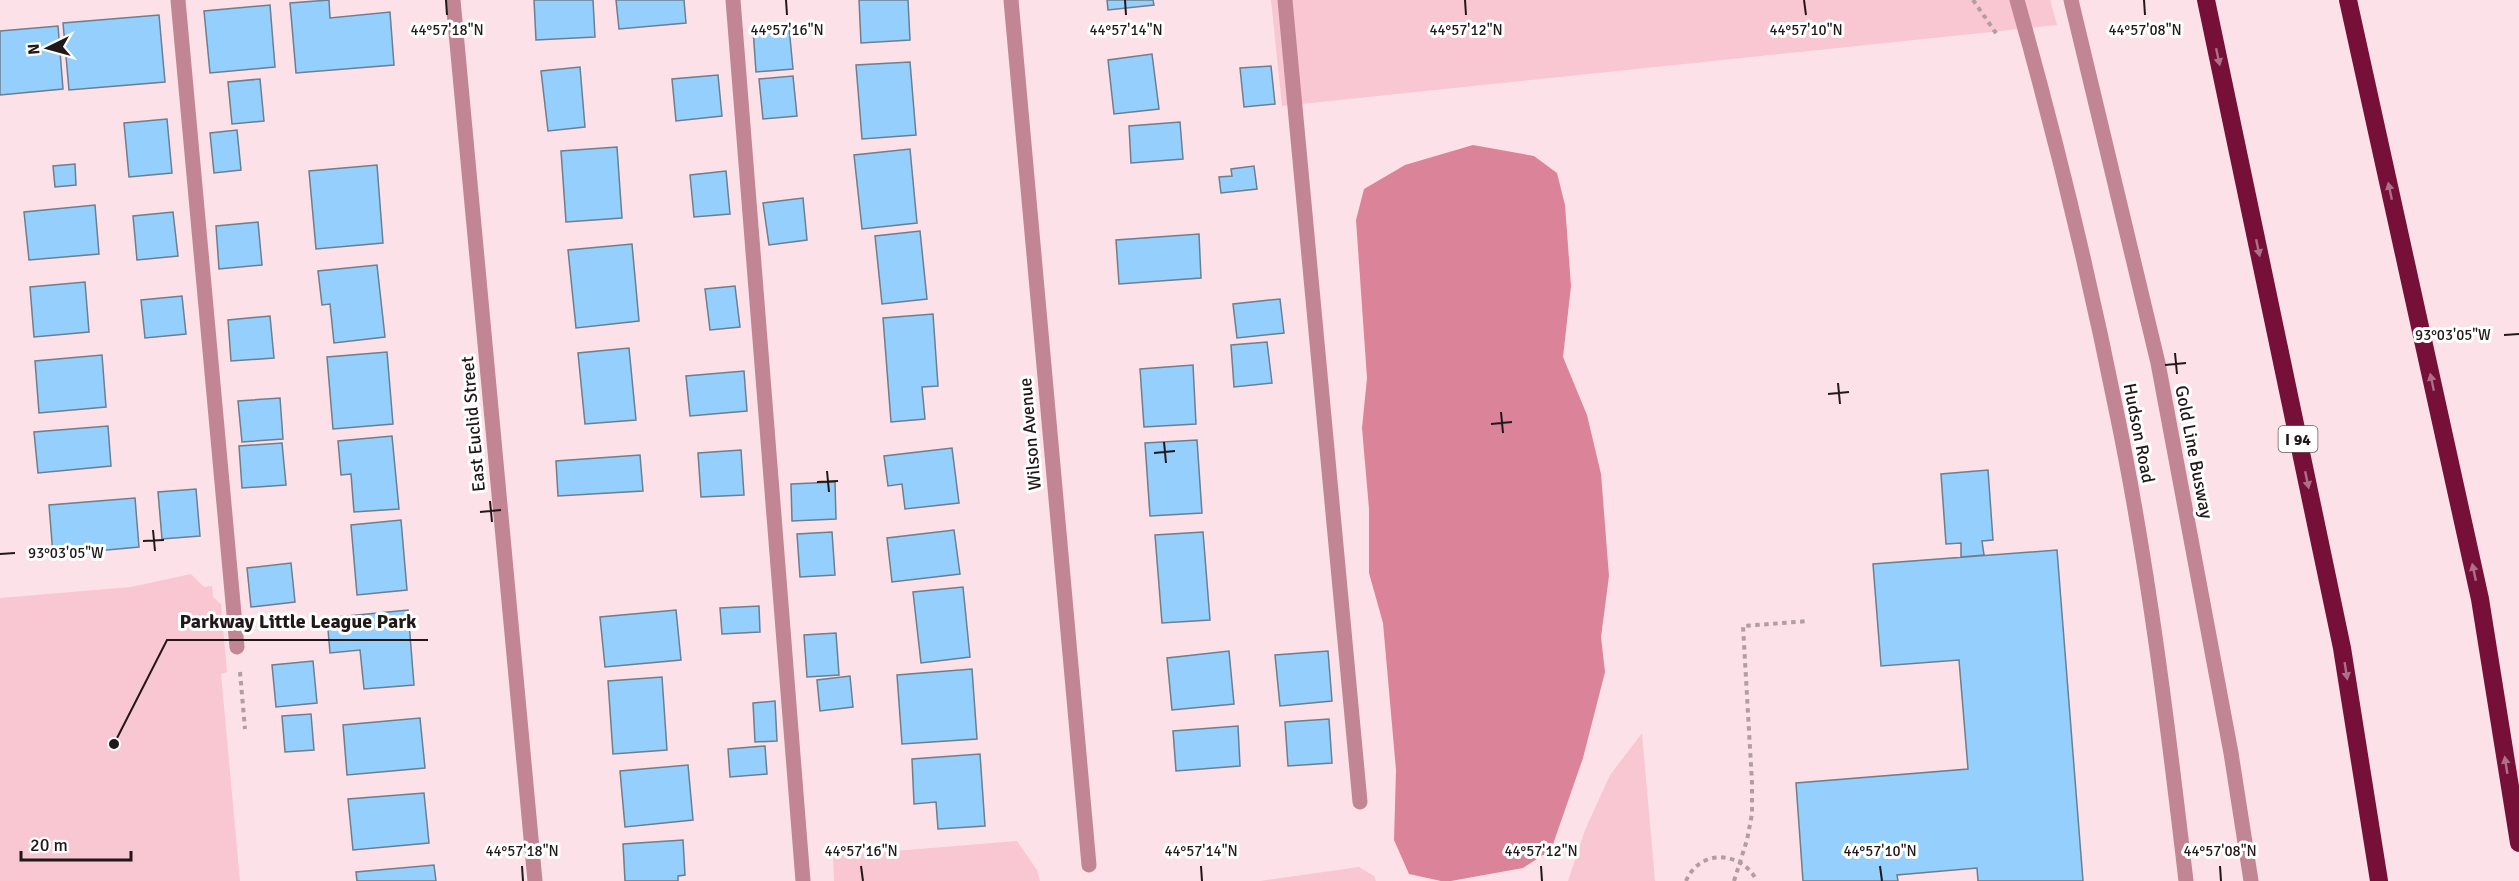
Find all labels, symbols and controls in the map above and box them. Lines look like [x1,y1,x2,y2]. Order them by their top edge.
north arrow [18,18,78,78]
text: 44°57'18"N [410,21,484,39]
text: 44°57'16"N [750,21,824,39]
text: 44°57'14"N [1089,21,1163,39]
text: 44°57'12"N [1429,21,1503,39]
text: 44°57'10"N [1769,21,1843,39]
text: 44°57'08"N [2108,21,2182,39]
text: N [24,43,45,56]
one-way arrow [2214,48,2223,67]
one-way arrow [2385,182,2394,201]
one-way arrow [2254,239,2263,258]
text: 93°03'05"W [2415,326,2491,344]
street label: East Euclid Street [456,355,490,493]
one-way arrow [2427,372,2436,391]
street label: Wilson Avenue [1014,377,1046,491]
street label: Hudson Road [2119,381,2159,485]
street label: Gold Line Busway [2170,384,2218,521]
road number: I 94 [2278,426,2318,452]
one-way arrow [2303,471,2312,490]
text: 93°03'05"W [28,544,104,562]
one-way arrow [2468,563,2478,582]
callout: Parkway Little League Park [167,602,428,640]
text: Parkway Little League Park [179,609,417,634]
one-way arrow [2341,662,2350,681]
one-way arrow [2502,755,2511,774]
scale bar [21,824,130,862]
text: 20 m [30,834,68,856]
text: 44°57'18"N [485,842,559,860]
text: 44°57'16"N [824,842,898,860]
text: 44°57'14"N [1164,842,1238,860]
text: 44°57'12"N [1504,842,1578,860]
text: 44°57'10"N [1843,842,1917,860]
text: 44°57'08"N [2183,842,2257,860]

